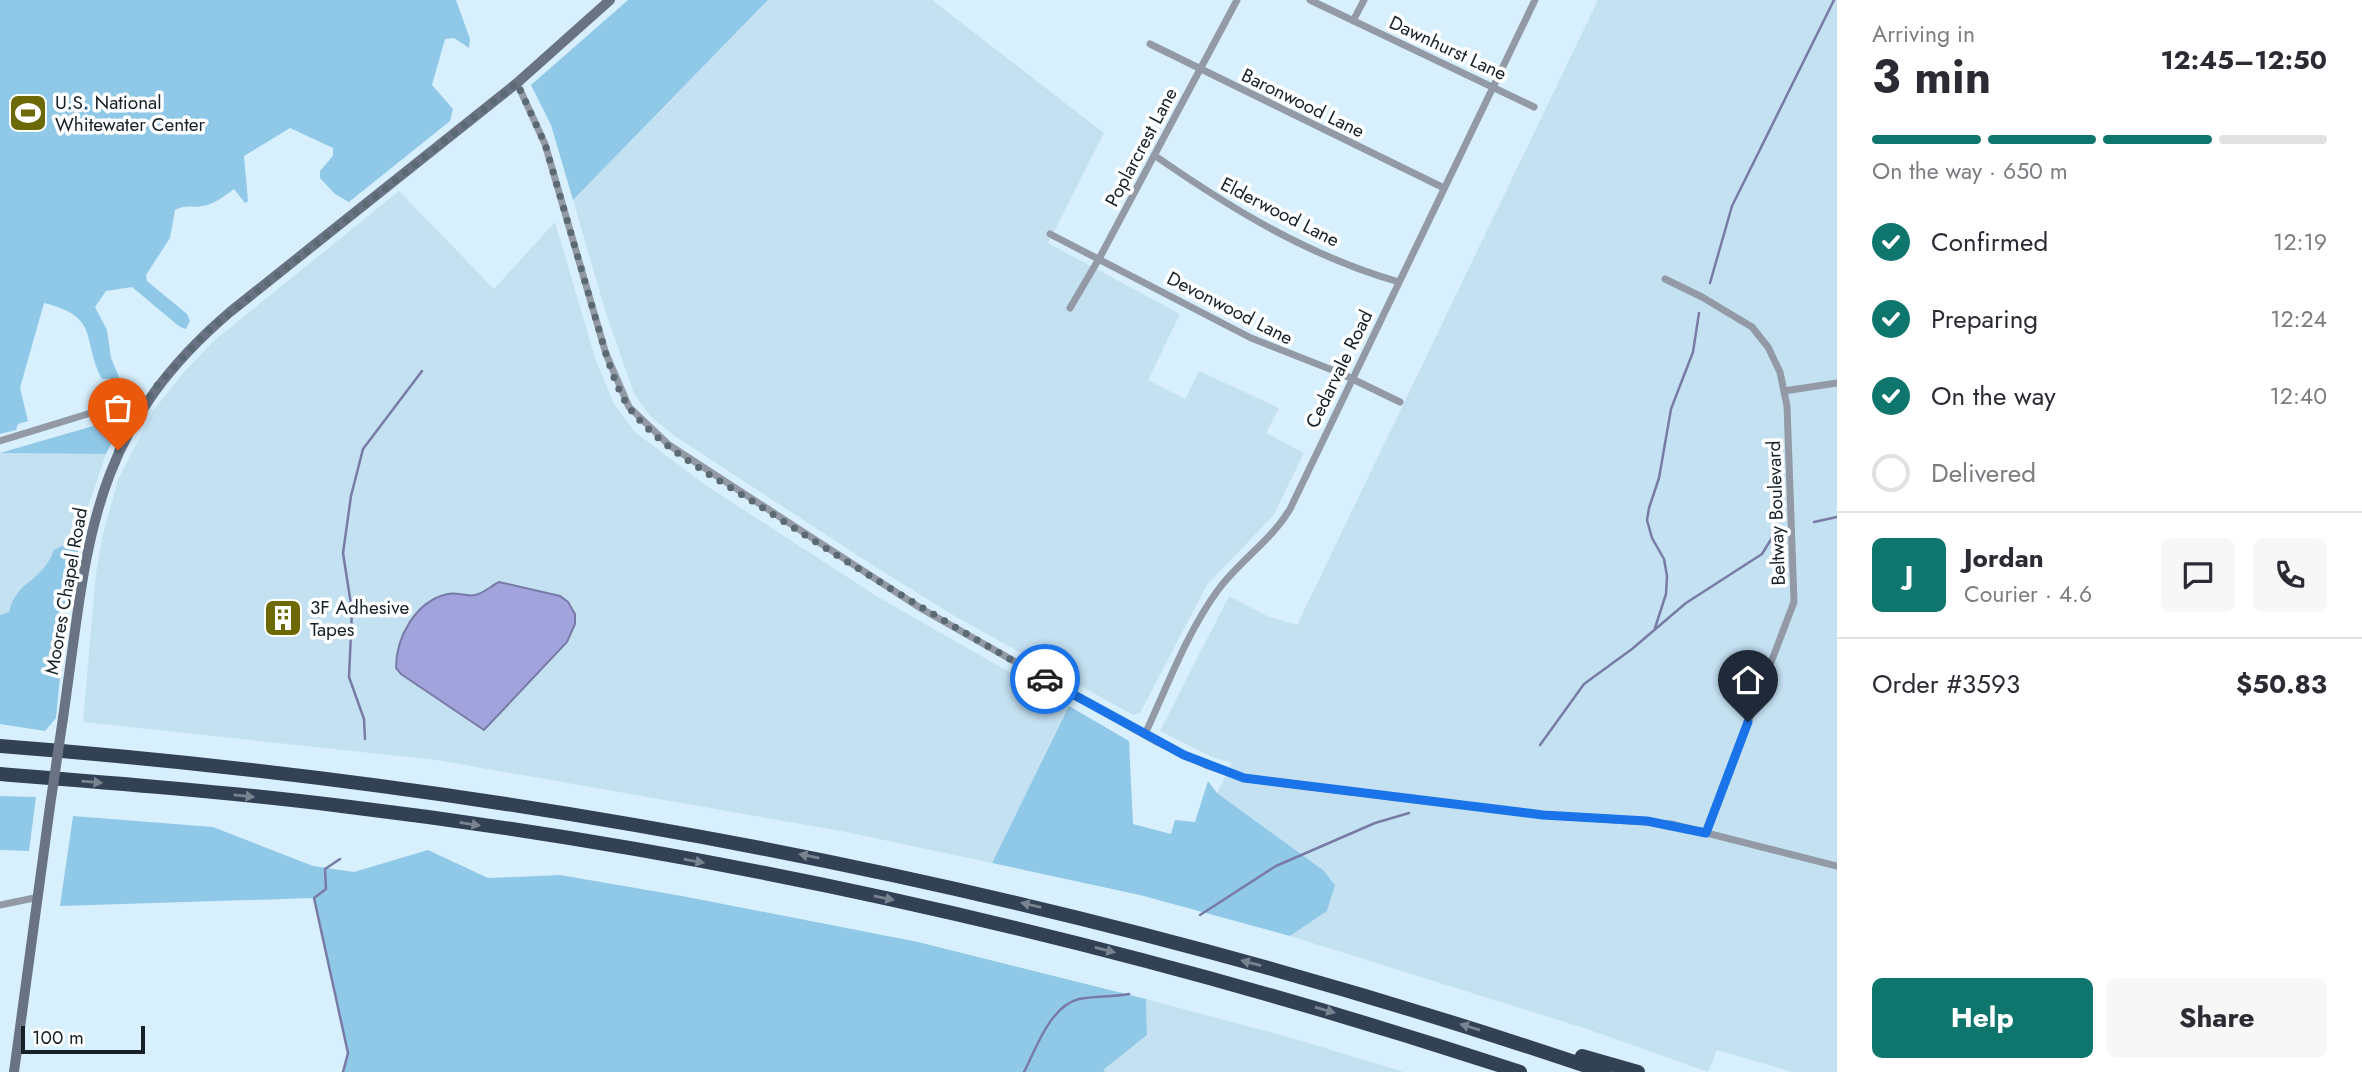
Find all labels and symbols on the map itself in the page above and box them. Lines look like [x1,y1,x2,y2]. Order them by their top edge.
street label: Dawnhurst Lane [1385,9,1511,87]
street label: Baronwood Lane [1237,62,1369,145]
street label: Poplarcrest Lane [1098,83,1184,211]
place label: U.S. National Whitewater Center [55,89,206,138]
sports icon: U.S. National Whitewater Center [7,92,49,134]
street label: Elderwood Lane [1216,170,1344,254]
street label: Devonwood Lane [1162,265,1298,351]
street label: Cedarvale Road [1299,305,1379,433]
pin [88,378,148,450]
street label: Beltway Boulevard [1760,440,1792,586]
street label: Moores Chapel Road [38,505,94,677]
place label: 3F Adhesive Tapes [310,594,409,643]
building icon: 3F Adhesive Tapes [262,597,304,639]
courier [1010,644,1080,714]
pin [1718,650,1778,722]
one-way arrow [82,777,104,788]
one-way arrow [233,791,255,802]
one-way arrow [459,818,481,829]
one-way arrow [798,851,820,862]
one-way arrow [683,856,705,867]
one-way arrow [873,893,895,904]
one-way arrow [1020,899,1042,910]
one-way arrow [1094,945,1116,956]
one-way arrow [1241,957,1262,967]
one-way arrow [1314,1005,1336,1016]
one-way arrow [1459,1022,1480,1032]
scale bar [21,1023,145,1055]

